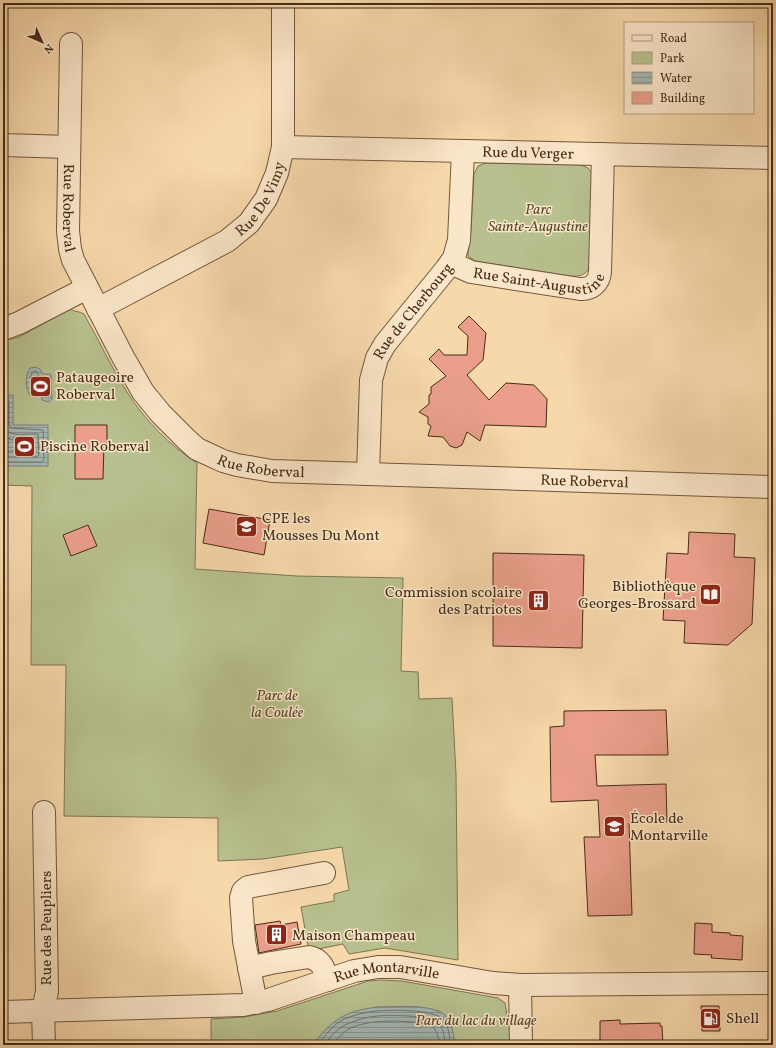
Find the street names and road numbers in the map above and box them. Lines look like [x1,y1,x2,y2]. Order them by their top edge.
street label: Rue du Verger [482,142,574,166]
street label: Rue De Vimy [231,160,291,242]
street label: Rue Roberval [56,164,79,255]
street label: Rue Saint-Augustine [465,258,601,278]
street label: Rue de Cherbourg [369,259,459,364]
street label: Rue Roberval [213,451,305,484]
street label: Rue Roberval [540,471,629,494]
street label: Rue des Peupliers [37,870,58,986]
street label: Rue Montarville [331,958,441,989]

